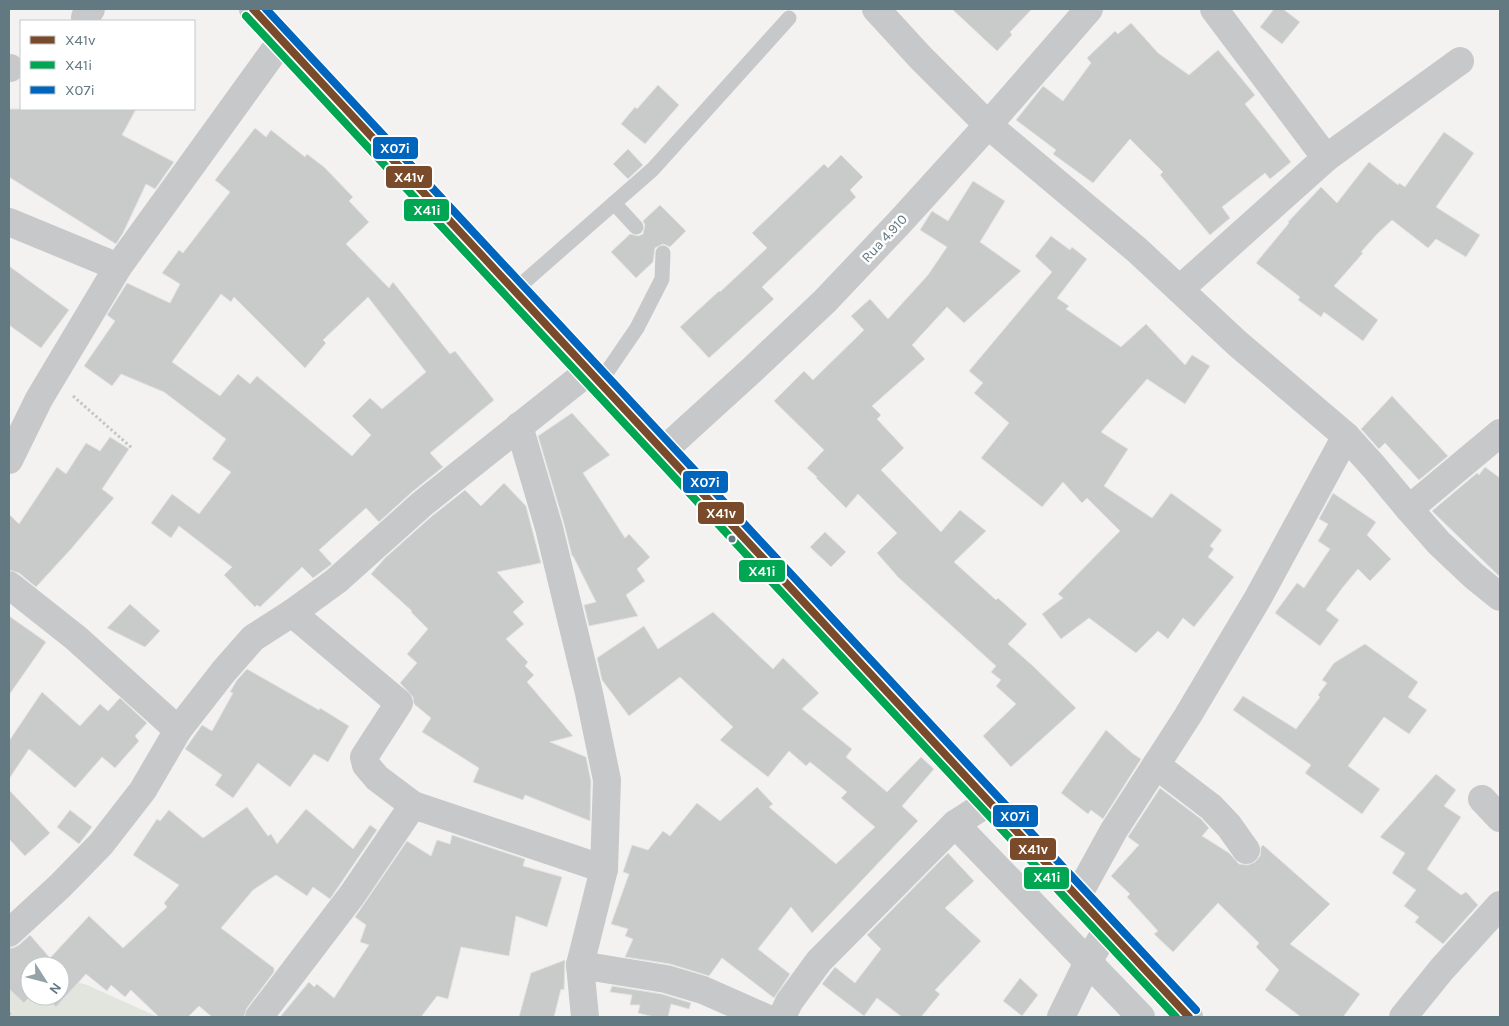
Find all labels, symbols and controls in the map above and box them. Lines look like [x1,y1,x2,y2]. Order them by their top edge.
legend [20,20,195,110]
text: X41v [65,31,96,49]
text: X41i [65,56,92,74]
text: X07i [65,81,95,99]
line badge: X07i [372,136,419,160]
text: X07i [380,140,410,157]
line badge: X41v [385,165,433,189]
text: X41v [394,169,425,186]
line badge: X41i [403,198,450,222]
text: X41i [413,202,441,219]
street label: Rua 4.910 [858,211,911,266]
line badge: X07i [682,470,729,494]
text: X07i [690,474,720,491]
line badge: X41v [697,501,745,525]
text: X41v [706,505,737,522]
unlabelled marker [727,534,737,544]
line badge: X41i [738,559,786,583]
text: X41i [748,563,776,580]
line badge: X07i [992,804,1039,828]
text: X07i [1000,808,1030,825]
line badge: X41v [1009,837,1057,861]
text: X41v [1018,841,1049,858]
line badge: X41i [1023,866,1070,890]
text: X41i [1033,869,1061,886]
north arrow [20,956,70,1006]
text: N [45,979,65,997]

